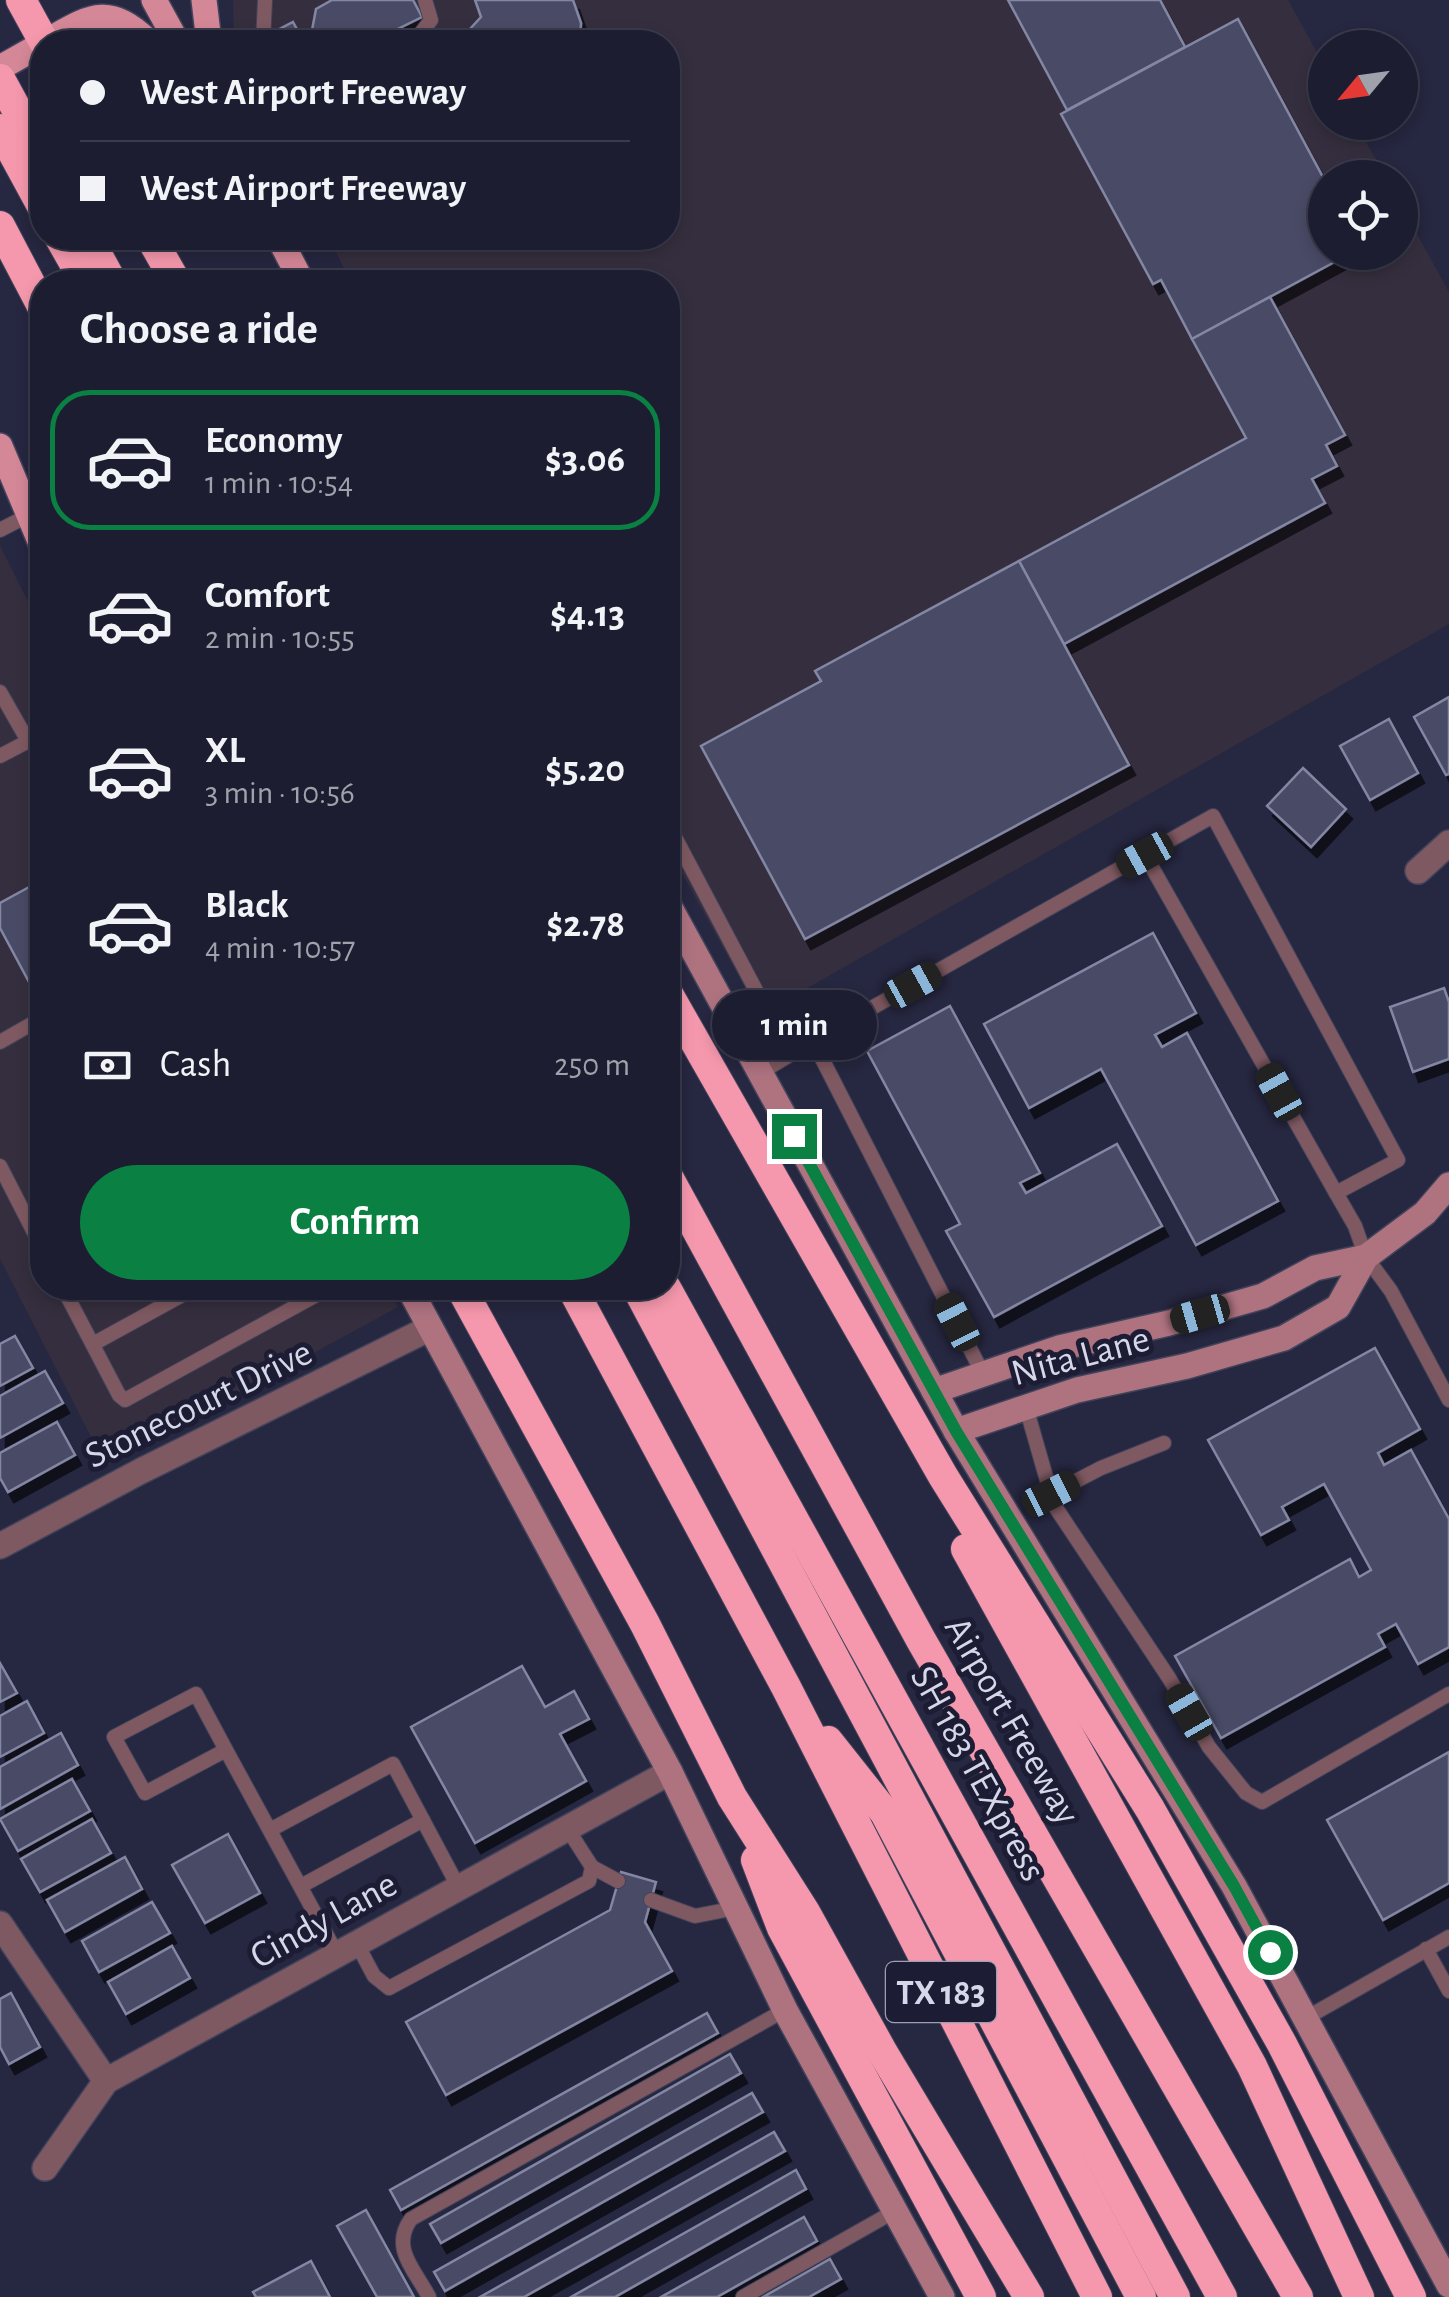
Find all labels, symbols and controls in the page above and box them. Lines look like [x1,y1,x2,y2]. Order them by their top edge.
north arrow [1308,30,1418,140]
map controls [1308,30,1418,270]
text: West Airport Freeway [140,74,466,112]
button: locate [1308,160,1418,270]
text: West Airport Freeway [140,170,466,208]
text: Choose a ride [80,307,318,352]
icon: car [85,415,175,505]
text: Economy [205,422,343,460]
text: $3.06 [545,441,625,479]
text: 1 min · 10:54 [205,467,353,499]
icon: car [85,570,175,660]
text: Comfort [205,577,330,615]
text: $4.13 [550,596,625,634]
text: 2 min · 10:55 [205,622,355,654]
icon: car [85,725,175,815]
text: XL [205,732,245,770]
text: $5.20 [545,751,625,789]
text: 3 min · 10:56 [205,777,355,809]
car [1111,827,1179,883]
icon: car [85,880,175,970]
text: Black [205,887,289,925]
text: $2.78 [546,906,625,944]
text: 4 min · 10:57 [205,932,355,964]
car [879,957,947,1013]
callout: 1 min [712,991,876,1061]
text: 1 min [761,1009,828,1041]
icon: cash [80,1038,135,1093]
text: Cash [160,1046,231,1084]
text: 250 m [554,1049,630,1081]
car [1251,1058,1307,1126]
route end [772,1114,817,1159]
button: Confirm [80,1165,630,1280]
car [930,1288,984,1356]
car [1167,1291,1233,1337]
street label: Nita Lane [1007,1320,1154,1394]
street label: Stonecourt Drive [80,1334,318,1476]
car [1017,1467,1085,1521]
street label: Airport Freeway [937,1611,1086,1831]
street label: SH 183 TEXpress [903,1660,1052,1888]
car [1161,1679,1217,1745]
street label: Cindy Lane [244,1865,404,1976]
route start [1248,1930,1293,1975]
road number: TX 183 [886,1962,996,2022]

